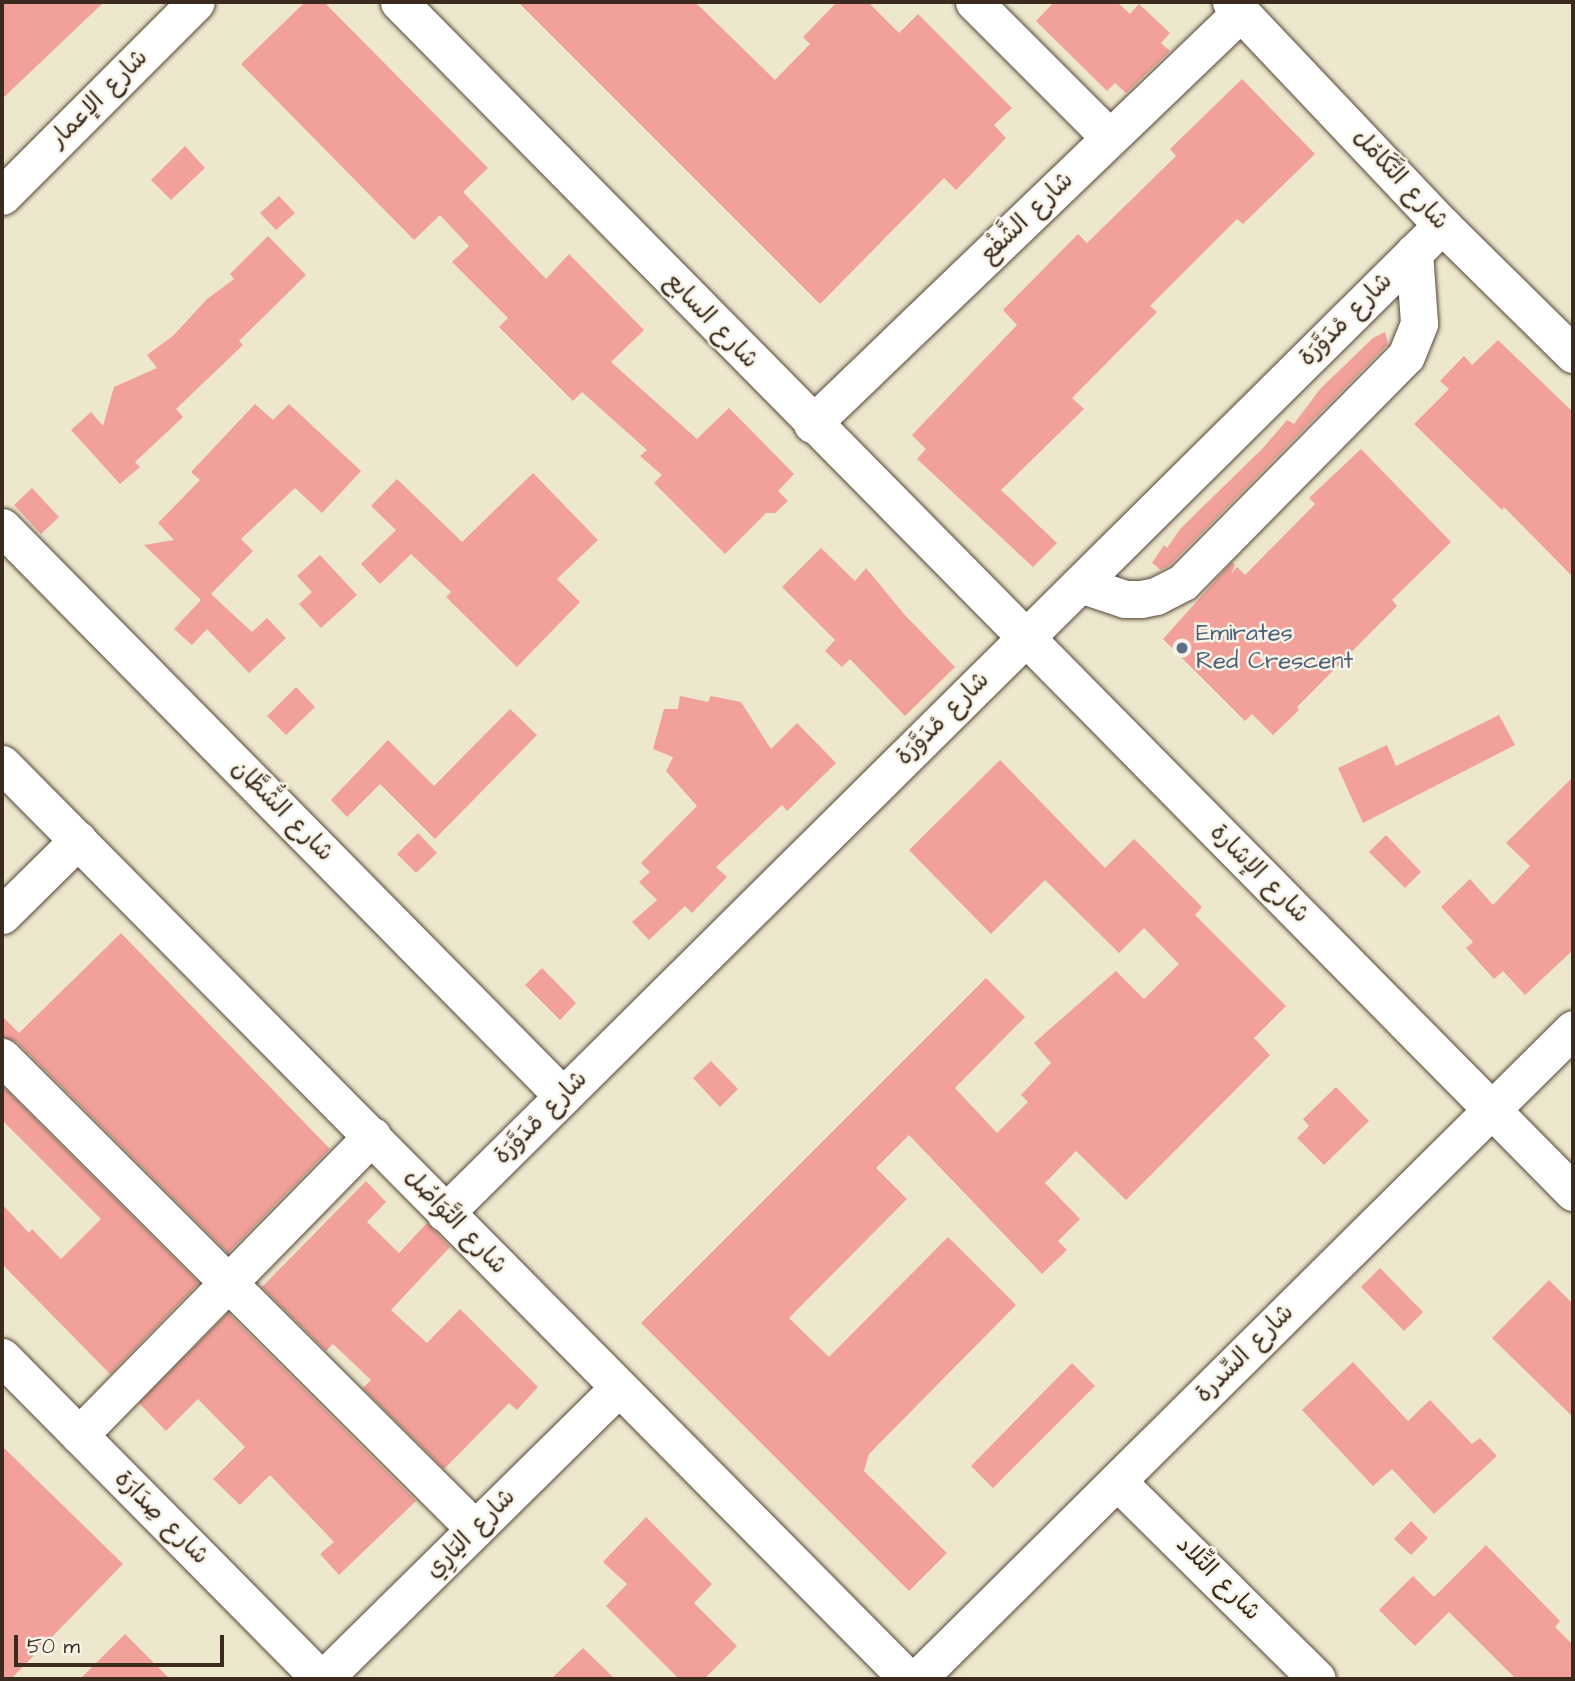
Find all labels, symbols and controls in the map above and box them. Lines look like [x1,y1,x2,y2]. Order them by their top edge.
street label: شارع الإعمار [44,44,154,154]
street label: شارع التَّكَامُل [1346,124,1454,236]
street label: شارع الشَّفْع [974,166,1080,270]
street label: شارع السابع [658,267,764,375]
street label: شارع مْدَوَّرَة [1293,267,1399,373]
place label: Emirates Red Crescent [1196,620,1353,676]
marker: Emirates Red Crescent [1174,640,1190,656]
street label: شارع مْدَوَّرَة [890,666,996,772]
street label: شارع الشُّطَّان [225,754,339,868]
street label: شارع الإشارة [1203,818,1315,930]
street label: شارع مْدَوَّرَة [488,1065,594,1171]
street label: شارع التَّوَاصُل [398,1163,512,1281]
street label: شارع السِّدرة [1190,1299,1300,1409]
street label: شارع صِدَارَة [108,1465,214,1571]
street label: شارع اليَارِي [420,1483,522,1585]
street label: شارع التِّلاد [1170,1531,1266,1627]
scale bar [18,1622,228,1666]
text: 50 m [27,1632,80,1661]

